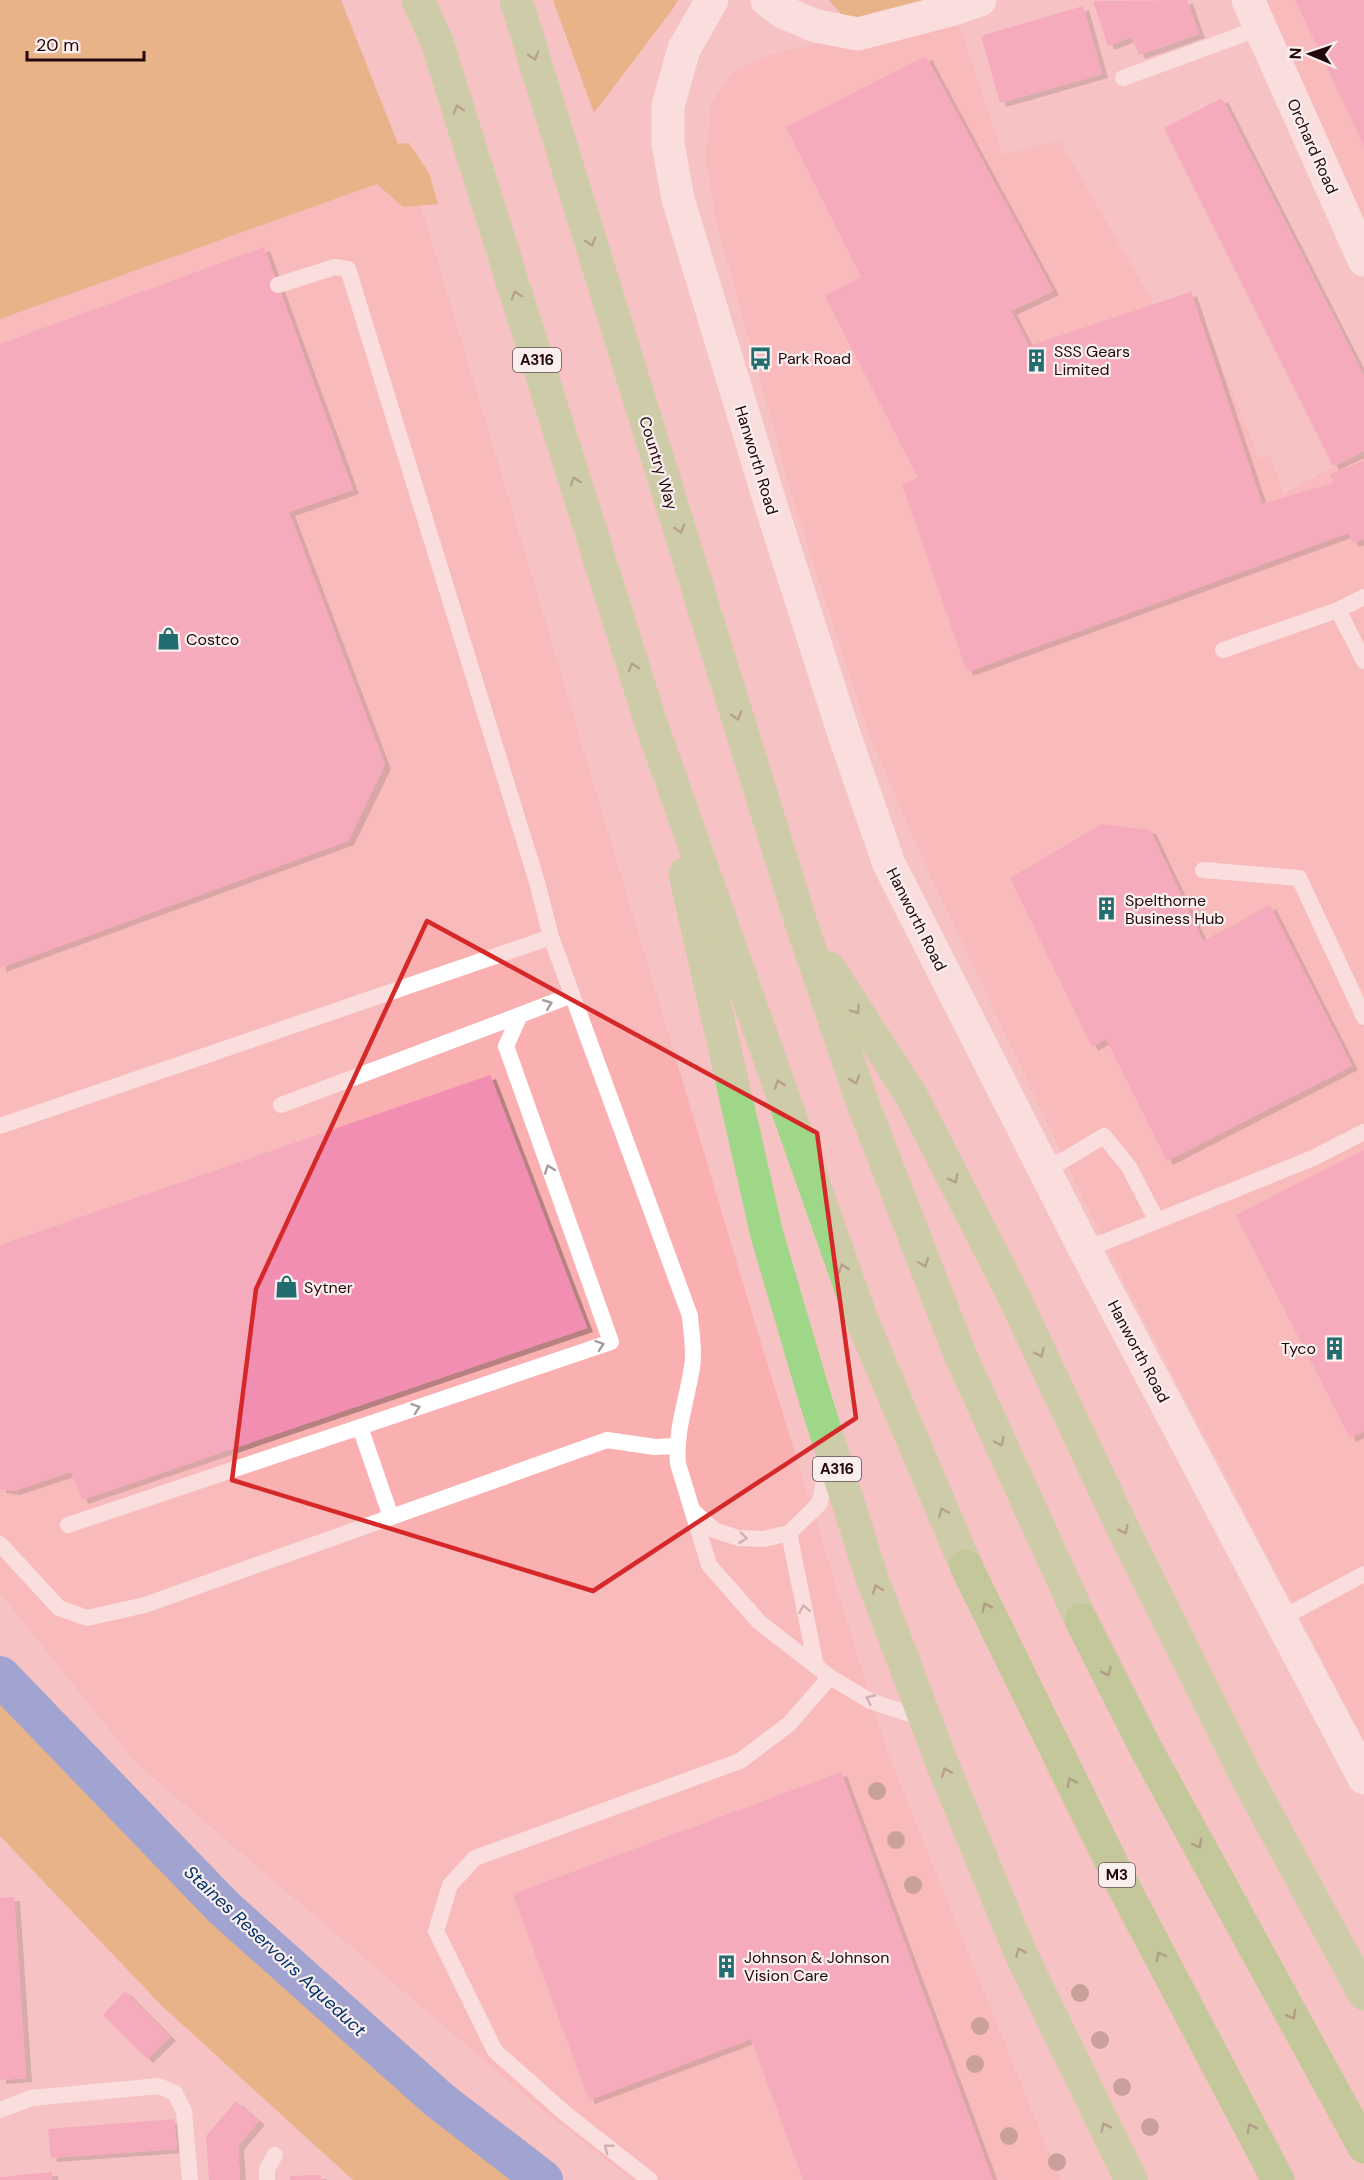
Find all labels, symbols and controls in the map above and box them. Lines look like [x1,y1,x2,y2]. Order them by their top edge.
scale bar [27,24,144,62]
north arrow [1280,24,1340,84]
text: 20 m [36,33,79,57]
text: N [1285,47,1306,60]
one-way arrow [527,50,539,61]
street label: Orchard Road [1282,95,1343,197]
one-way arrow [452,104,465,115]
one-way arrow [584,236,596,247]
one-way arrow [511,290,523,301]
place label: SSS Gears Limited [1054,341,1130,380]
bus stop icon: Park Road [747,345,773,371]
building icon: SSS Gears Limited [1023,347,1049,373]
road number: A316 [513,348,561,372]
place label: Park Road [778,348,851,369]
street label: Hanworth Road [730,403,783,517]
street label: Country Way [634,414,683,513]
one-way arrow [570,476,582,487]
one-way arrow [672,523,685,534]
shop icon: Costco [155,626,181,652]
place label: Costco [186,629,239,650]
one-way arrow [628,662,641,673]
one-way arrow [730,710,742,721]
street label: Hanworth Road [882,864,952,974]
place label: Spelthorne Business Hub [1125,890,1224,929]
building icon: Spelthorne Business Hub [1094,896,1120,922]
one-way arrow [542,999,553,1011]
one-way arrow [849,1004,861,1014]
one-way arrow [847,1075,860,1085]
one-way arrow [773,1079,786,1090]
one-way arrow [544,1164,557,1175]
one-way arrow [947,1172,958,1183]
one-way arrow [917,1257,930,1267]
one-way arrow [838,1263,851,1274]
shop icon: Sytner [273,1274,299,1300]
place label: Sytner [304,1277,353,1298]
street label: Hanworth Road [1103,1296,1174,1406]
building icon: Tyco [1321,1335,1347,1361]
place label: Tyco [1281,1338,1316,1359]
one-way arrow [594,1340,605,1353]
one-way arrow [1033,1347,1045,1358]
one-way arrow [410,1403,420,1416]
one-way arrow [993,1436,1005,1447]
road number: A316 [813,1457,861,1481]
one-way arrow [938,1507,950,1518]
one-way arrow [1116,1523,1128,1534]
one-way arrow [739,1531,748,1543]
one-way arrow [871,1585,884,1595]
one-way arrow [981,1602,993,1613]
one-way arrow [798,1604,811,1614]
one-way arrow [1100,1665,1111,1676]
one-way arrow [866,1695,877,1707]
one-way arrow [941,1767,953,1778]
one-way arrow [1067,1777,1079,1788]
one-way arrow [1191,1838,1202,1849]
water label: Staines Reservoirs Aqueduct [179,1860,372,2042]
road number: M3 [1099,1863,1135,1887]
place label: Johnson & Johnson Vision Care [744,1947,889,1986]
one-way arrow [1016,1947,1028,1958]
one-way arrow [1156,1952,1167,1962]
building icon: Johnson & Johnson Vision Care [713,1953,739,1979]
one-way arrow [1285,2009,1296,2020]
one-way arrow [1101,2123,1113,2134]
one-way arrow [1247,2124,1258,2135]
one-way arrow [604,2144,615,2155]

